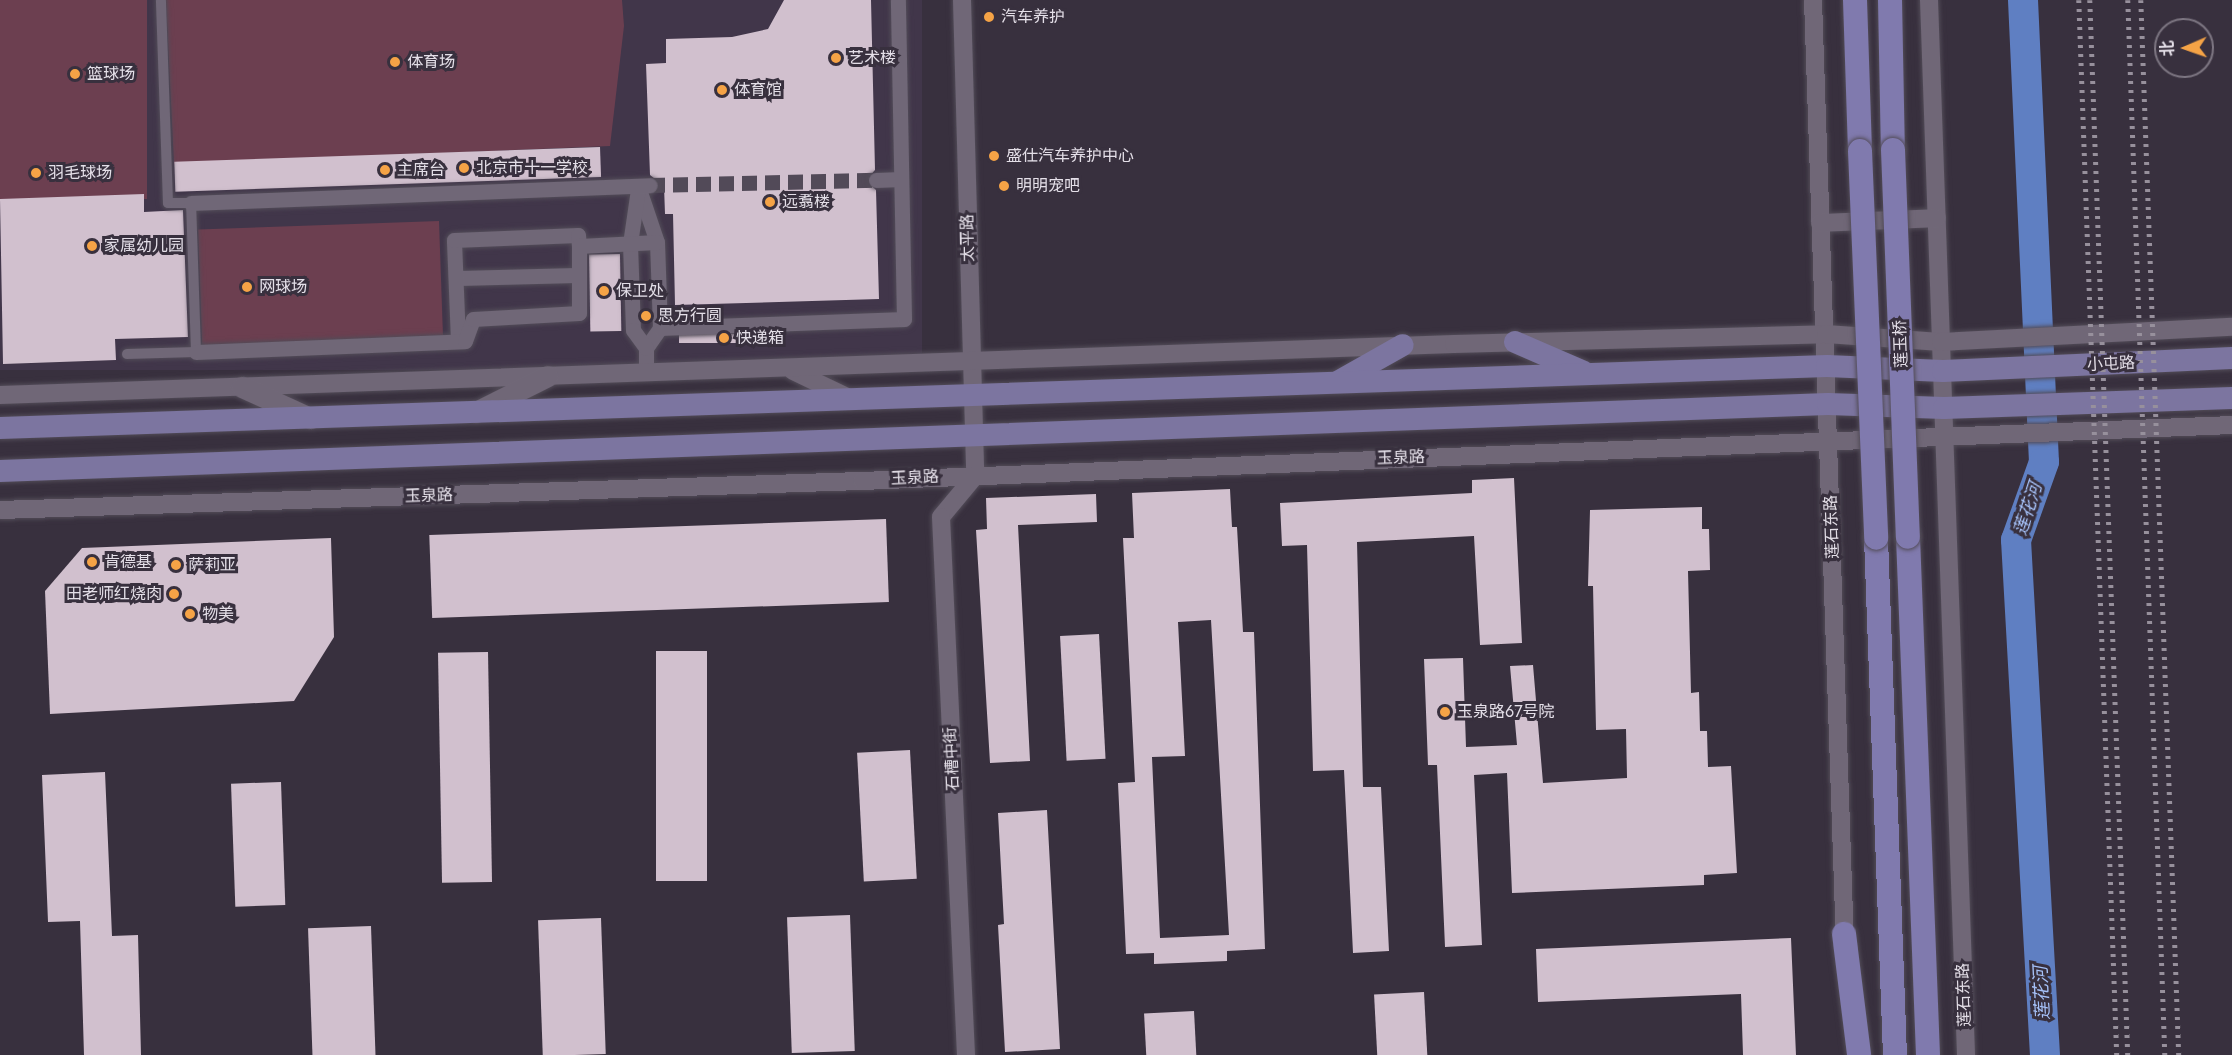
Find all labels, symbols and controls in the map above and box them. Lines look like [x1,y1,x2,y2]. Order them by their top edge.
place label: 汽车养护 [1001,7,1065,27]
marker: 汽车养护 [982,10,996,24]
north arrow [2154,18,2214,78]
text: 北 [2156,40,2179,57]
place label: 艺术楼 [848,48,896,68]
marker: 艺术楼 [829,51,843,65]
place label: 体育场 [407,52,455,72]
marker: 体育场 [388,55,402,69]
place label: 篮球场 [87,64,135,84]
marker: 篮球场 [68,67,82,81]
place label: 体育馆 [734,80,782,100]
marker: 体育馆 [715,83,729,97]
place label: 盛仕汽车养护中心 [1006,146,1134,166]
marker: 盛仕汽车养护中心 [987,149,1001,163]
place label: 北京市十一学校 [476,158,588,178]
place label: 主席台 [397,160,445,180]
marker: 北京市十一学校 [457,161,471,175]
place label: 羽毛球场 [48,163,112,183]
marker: 主席台 [378,163,392,177]
marker: 羽毛球场 [29,166,43,180]
place label: 明明宠吧 [1016,176,1080,196]
marker: 明明宠吧 [997,179,1011,193]
place label: 远翥楼 [782,192,830,212]
marker: 远翥楼 [763,195,777,209]
street label: 太平路 [958,214,978,262]
place label: 家属幼儿园 [104,236,184,256]
marker: 家属幼儿园 [85,239,99,253]
place label: 网球场 [259,277,307,297]
marker: 网球场 [240,280,254,294]
place label: 保卫处 [616,281,664,301]
marker: 保卫处 [597,284,611,298]
place label: 思方行圆 [658,306,722,326]
marker: 思方行圆 [639,309,653,323]
street label: 莲玉桥 [1891,320,1911,368]
place label: 快递箱 [736,328,784,348]
marker: 快递箱 [717,331,731,345]
street label: 小屯路 [2087,353,2135,375]
street label: 玉泉路 [1377,448,1425,468]
street label: 玉泉路 [891,467,939,489]
water label: 莲花河 [2009,480,2047,538]
street label: 玉泉路 [405,486,453,506]
street label: 莲石东路 [1821,495,1843,559]
place label: 肯德基 [104,552,152,572]
marker: 肯德基 [85,555,99,569]
place label: 萨莉亚 [188,555,236,575]
marker: 萨莉亚 [169,558,183,572]
place label: 田老师红烧肉 [66,584,162,604]
marker: 田老师红烧肉 [167,587,181,601]
place label: 物美 [202,604,234,624]
marker: 物美 [183,607,197,621]
place label: 玉泉路67号院 [1457,702,1555,722]
marker: 玉泉路67号院 [1438,705,1452,719]
street label: 石槽中街 [941,727,963,791]
street label: 莲石东路 [1953,963,1975,1027]
water label: 莲花河 [2030,965,2054,1021]

